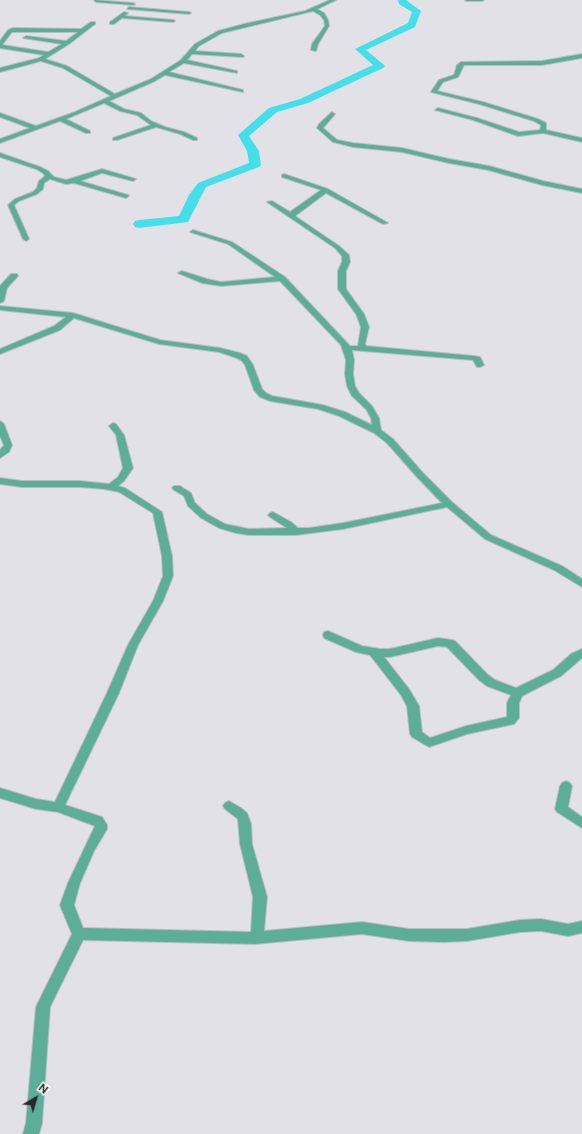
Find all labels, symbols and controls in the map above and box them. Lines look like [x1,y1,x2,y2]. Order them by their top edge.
north arrow [16,1078,56,1118]
text: N [36,1081,50,1096]

